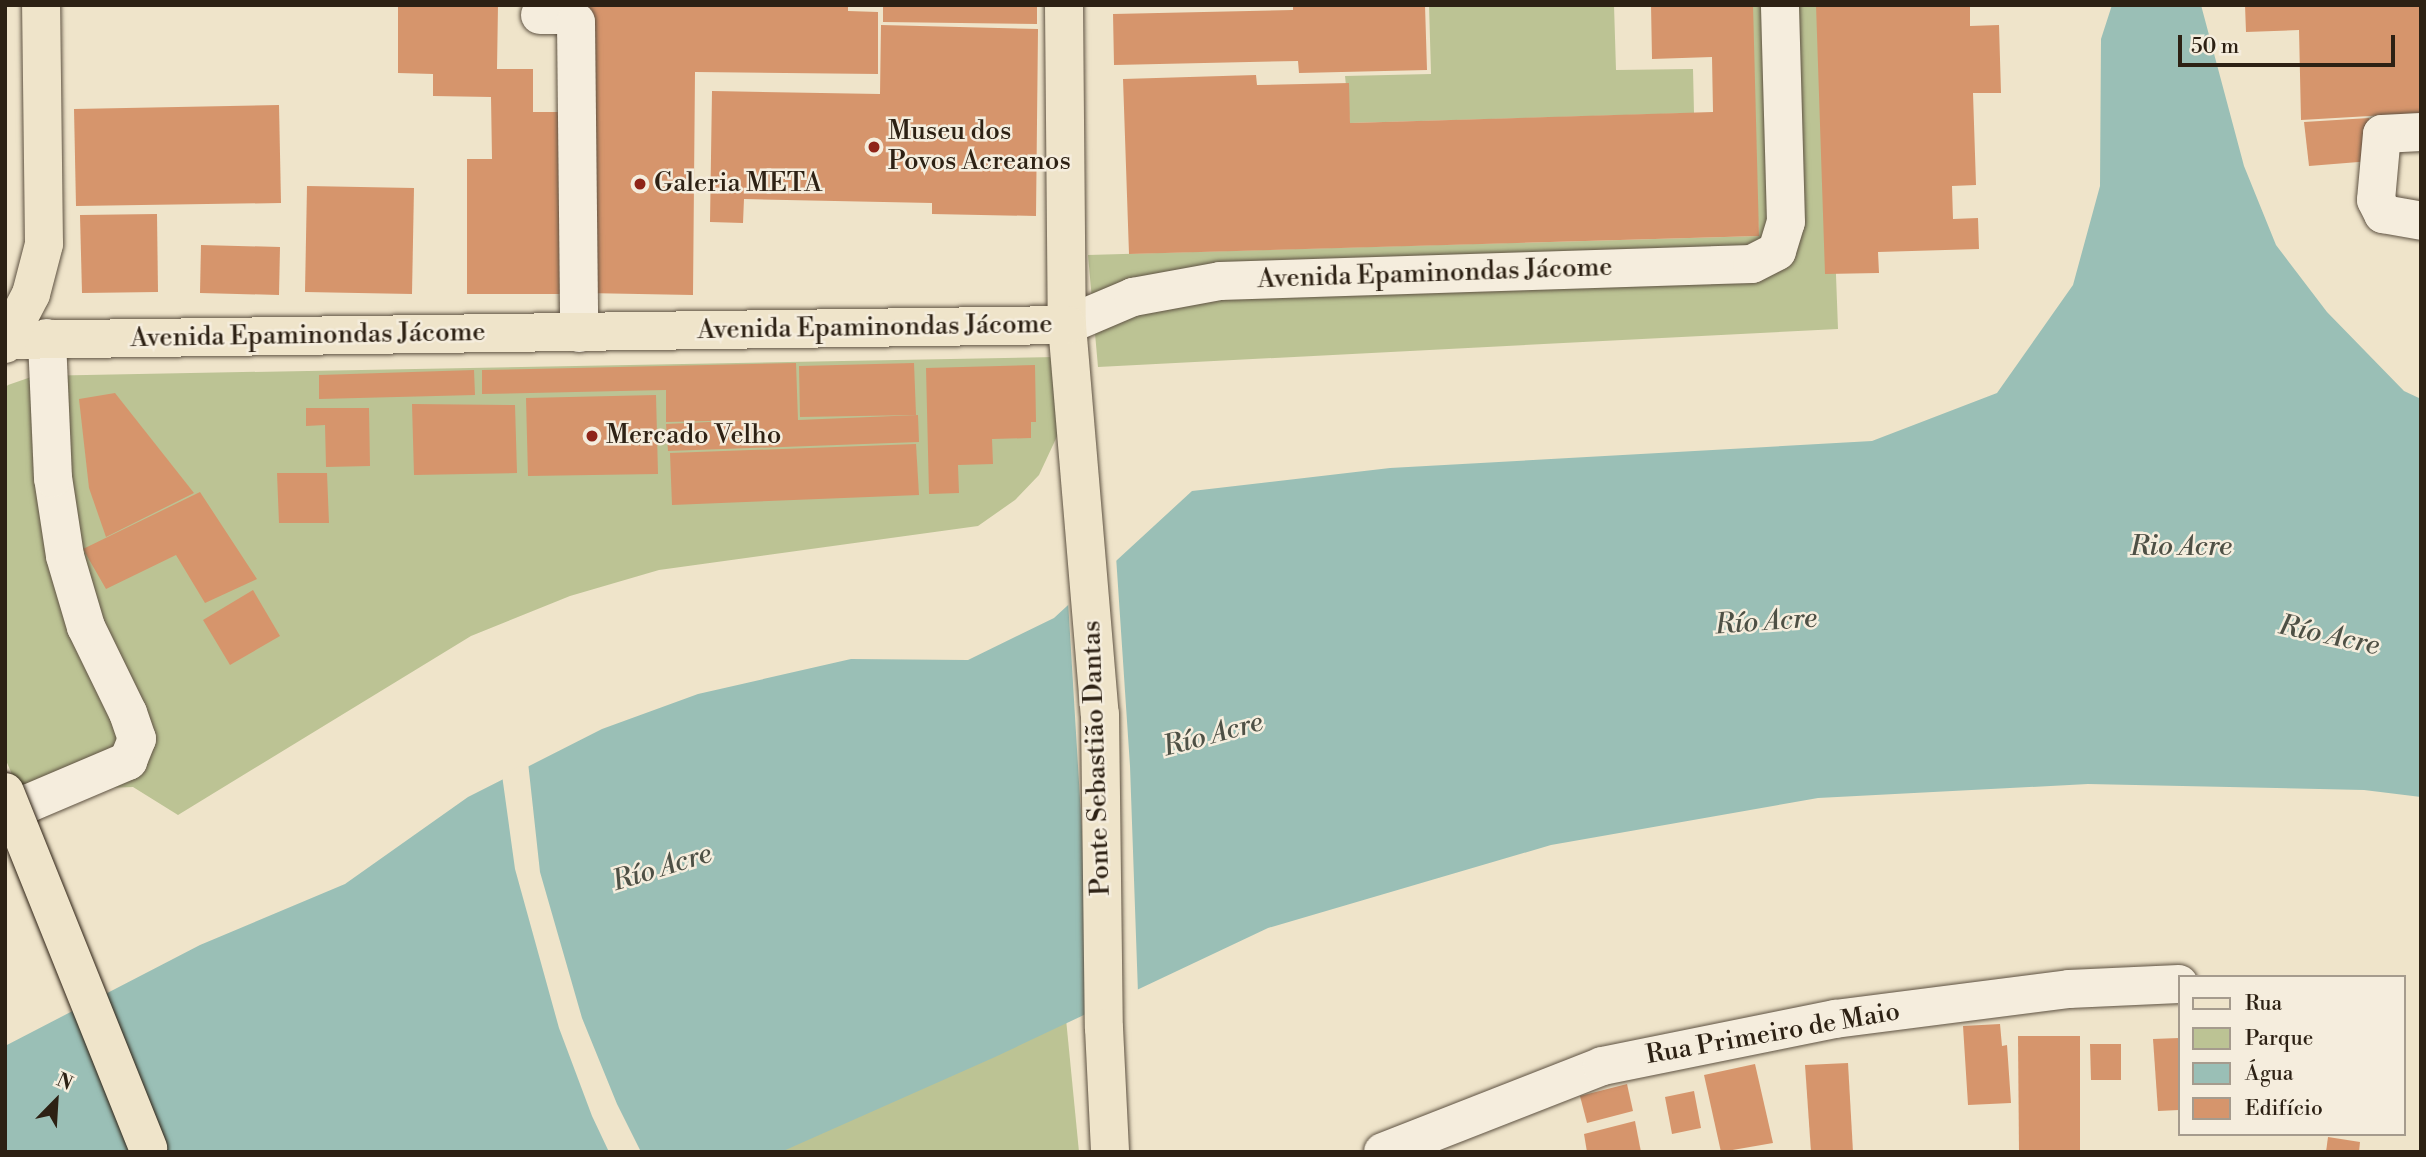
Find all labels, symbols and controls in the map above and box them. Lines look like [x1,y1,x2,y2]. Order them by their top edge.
scale bar [2181,21,2398,65]
text: 50 m [2191,34,2239,60]
place label: Museu dos Povos Acreanos [888,116,1071,178]
marker: Museu dos Povos Acreanos [866,139,882,155]
place label: Galeria META [654,168,822,200]
marker: Galeria META [632,176,648,192]
street label: Avenida Epaminondas Jácome [1257,252,1613,296]
street label: Avenida Epaminondas Jácome [697,309,1053,347]
street label: Avenida Epaminondas Jácome [130,317,486,355]
place label: Mercado Velho [606,420,781,452]
marker: Mercado Velho [584,428,600,444]
water label: Rio Acre [2130,530,2232,564]
water label: Río Acre [1714,602,1818,642]
water label: Río Acre [2276,609,2382,663]
street label: Ponte Sebastião Dantas [1077,620,1117,896]
water label: Río Acre [1159,706,1267,764]
water label: Río Acre [608,837,716,899]
legend [2178,975,2405,1136]
text: Rua [2245,991,2282,1017]
street label: Rua Primeiro de Maio [1644,996,1902,1072]
text: Parque [2245,1026,2313,1052]
text: Água [2245,1061,2293,1087]
north arrow [21,1066,91,1136]
text: N [53,1068,76,1096]
text: Edifício [2245,1096,2323,1122]

